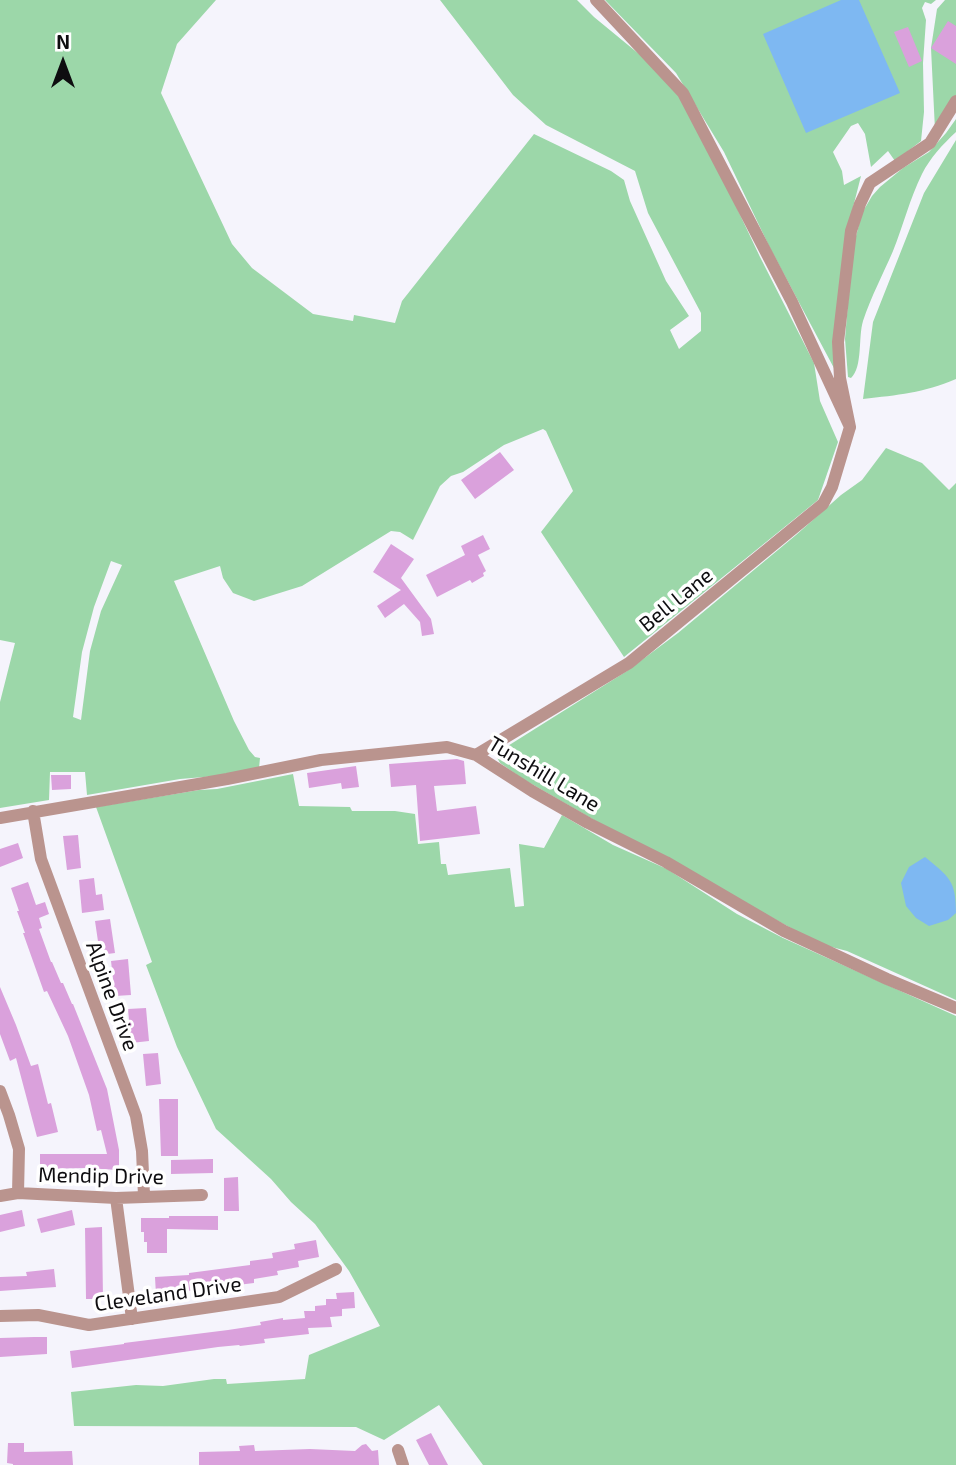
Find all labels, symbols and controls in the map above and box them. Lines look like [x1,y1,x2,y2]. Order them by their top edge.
north arrow [28,28,98,98]
text: N [56,30,70,53]
street label: Bell Lane [634,563,718,637]
street label: Tunshill Lane [484,731,604,817]
street label: Alpine Drive [81,938,143,1054]
street label: Mendip Drive [38,1162,164,1190]
street label: Cleveland Drive [93,1271,243,1317]

